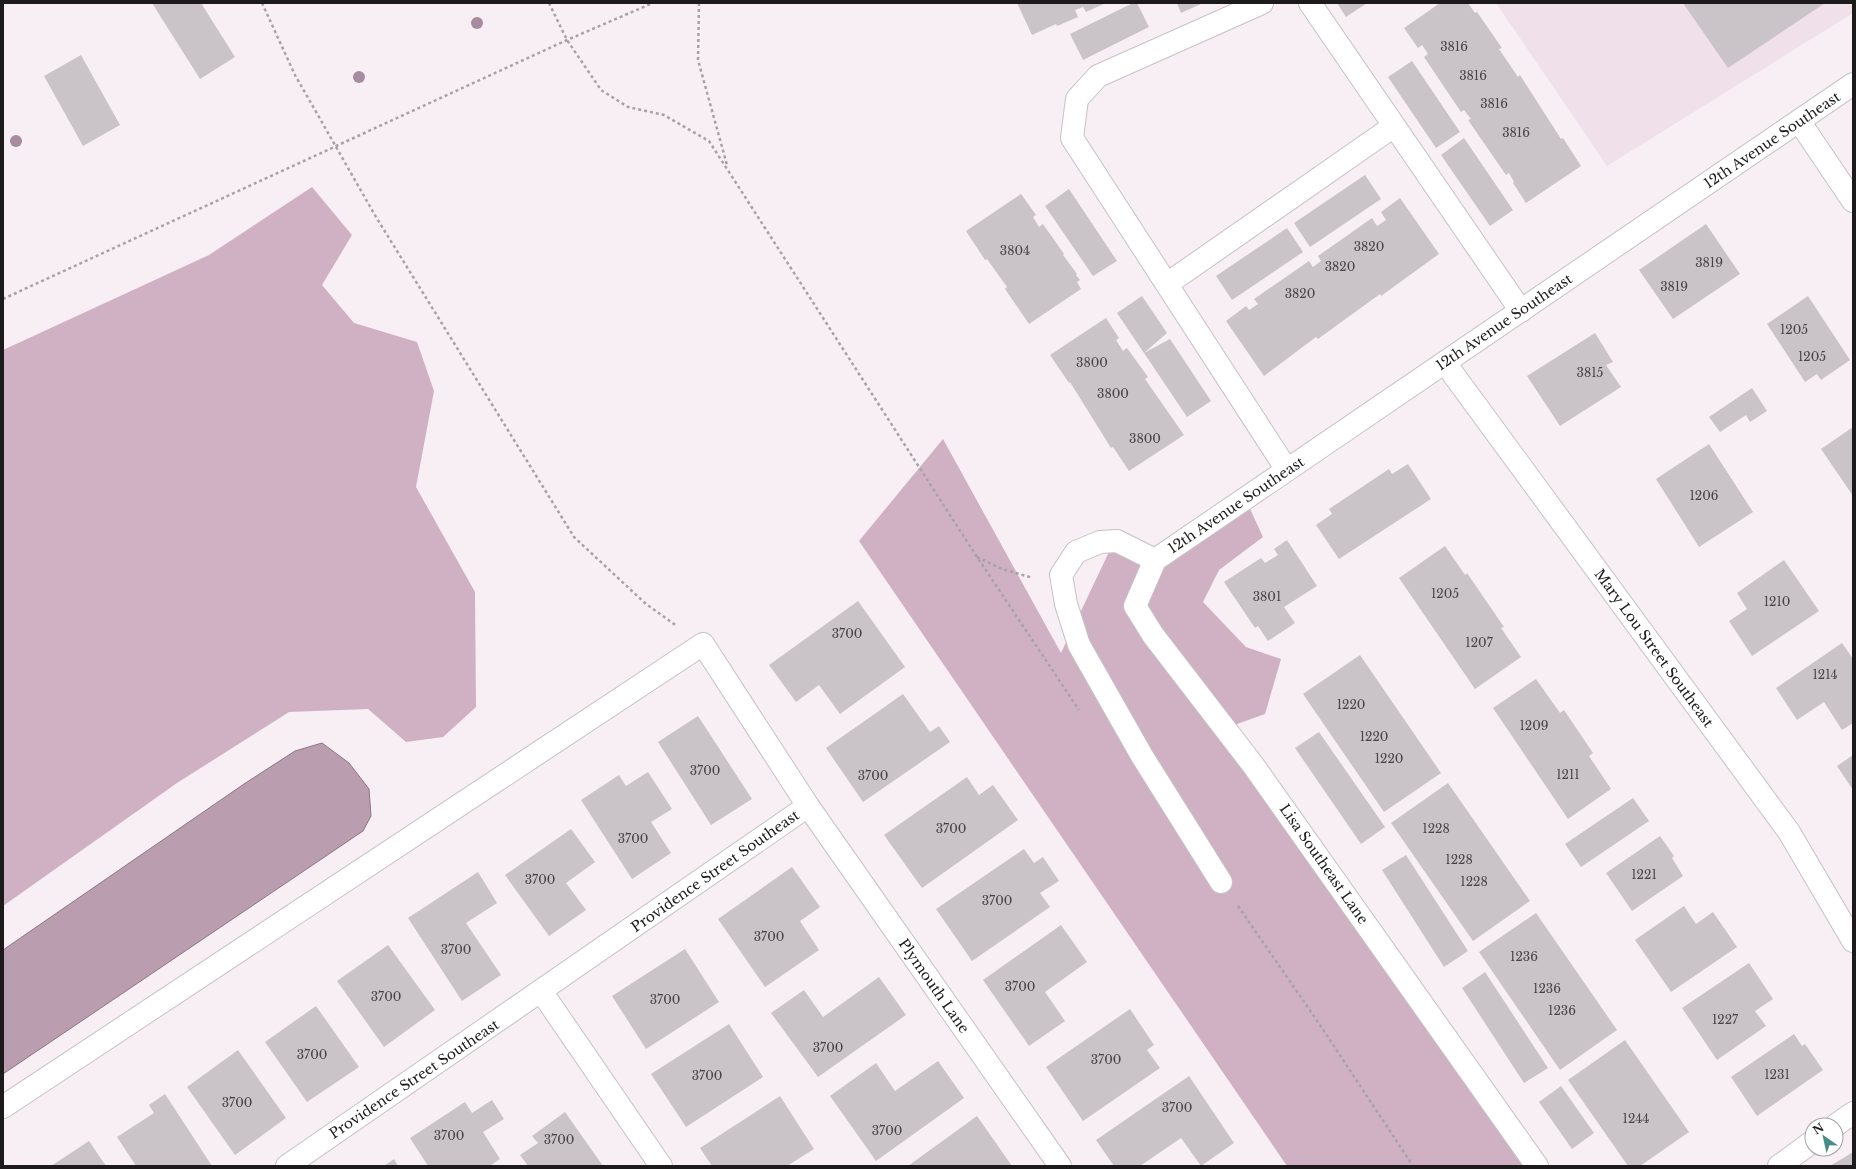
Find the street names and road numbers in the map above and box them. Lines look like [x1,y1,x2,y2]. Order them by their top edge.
street label: 12th Avenue Southeast [1700,87,1844,192]
street label: 12th Avenue Southeast [1432,269,1576,374]
street label: 12th Avenue Southeast [1164,452,1308,557]
street label: Mary Lou Street Southeast [1591,565,1718,731]
street label: Lisa Southeast Lane [1276,800,1372,928]
street label: Providence Street Southeast [627,806,803,936]
street label: Plymouth Lane [895,935,973,1037]
street label: Providence Street Southeast [326,1015,503,1143]

